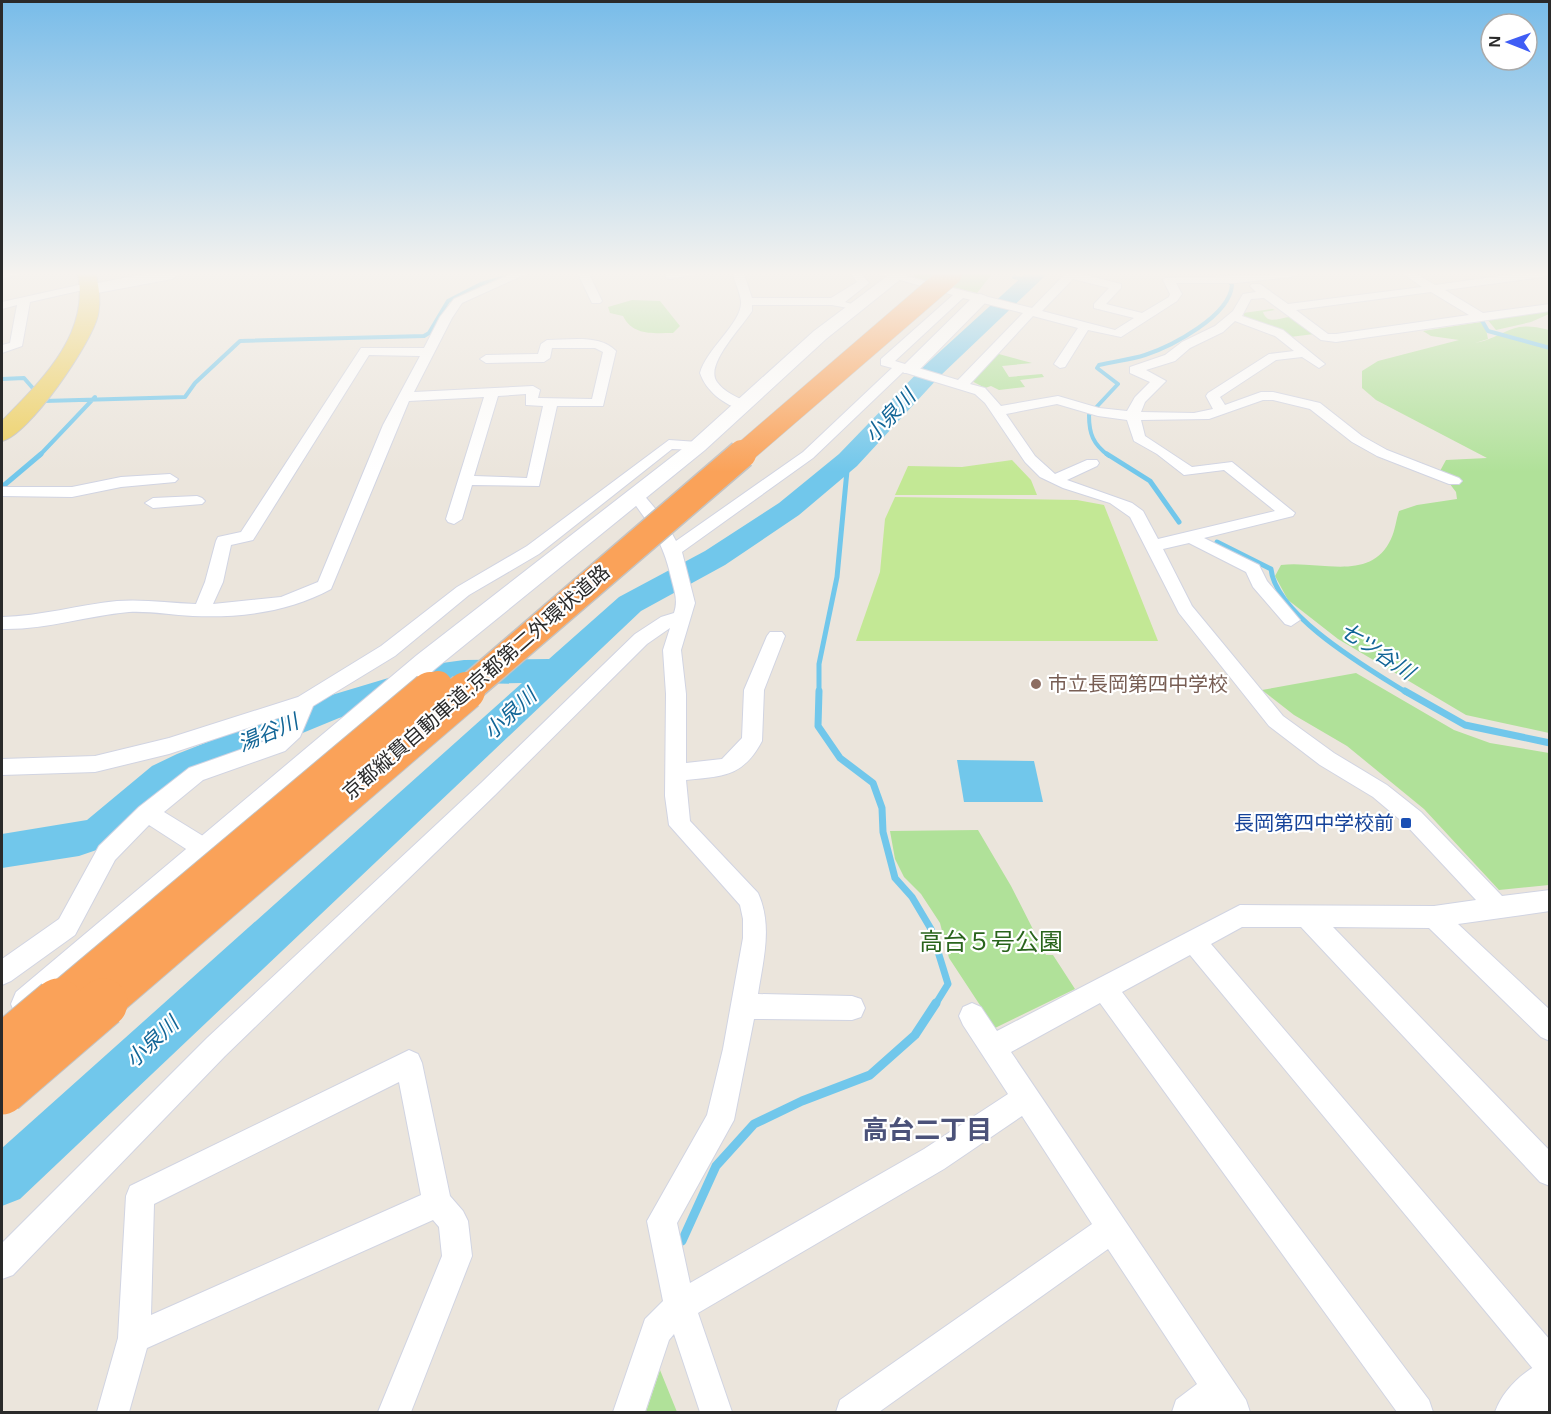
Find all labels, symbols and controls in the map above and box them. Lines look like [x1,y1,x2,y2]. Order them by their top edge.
north arrow [1479,12,1539,72]
text: N [1486,36,1503,48]
water label: 小泉川 [860,383,921,447]
street label: 京都縦貫自動車道;京都第二外環状道路 [338,560,614,804]
water label: 七ツ谷川 [1336,618,1420,685]
place label: 市立長岡第四中学校 [1048,673,1228,695]
marker: 市立長岡第四中学校 [1029,677,1043,691]
water label: 小泉川 [479,682,542,744]
water label: 湯谷川 [234,709,303,755]
place label: 長岡第四中学校前 [1234,812,1394,834]
marker: 長岡第四中学校前 [1399,816,1413,830]
park label: 高台５号公園 [919,928,1063,955]
water label: 小泉川 [121,1010,184,1072]
district label: 高台二丁目 [862,1115,992,1145]

